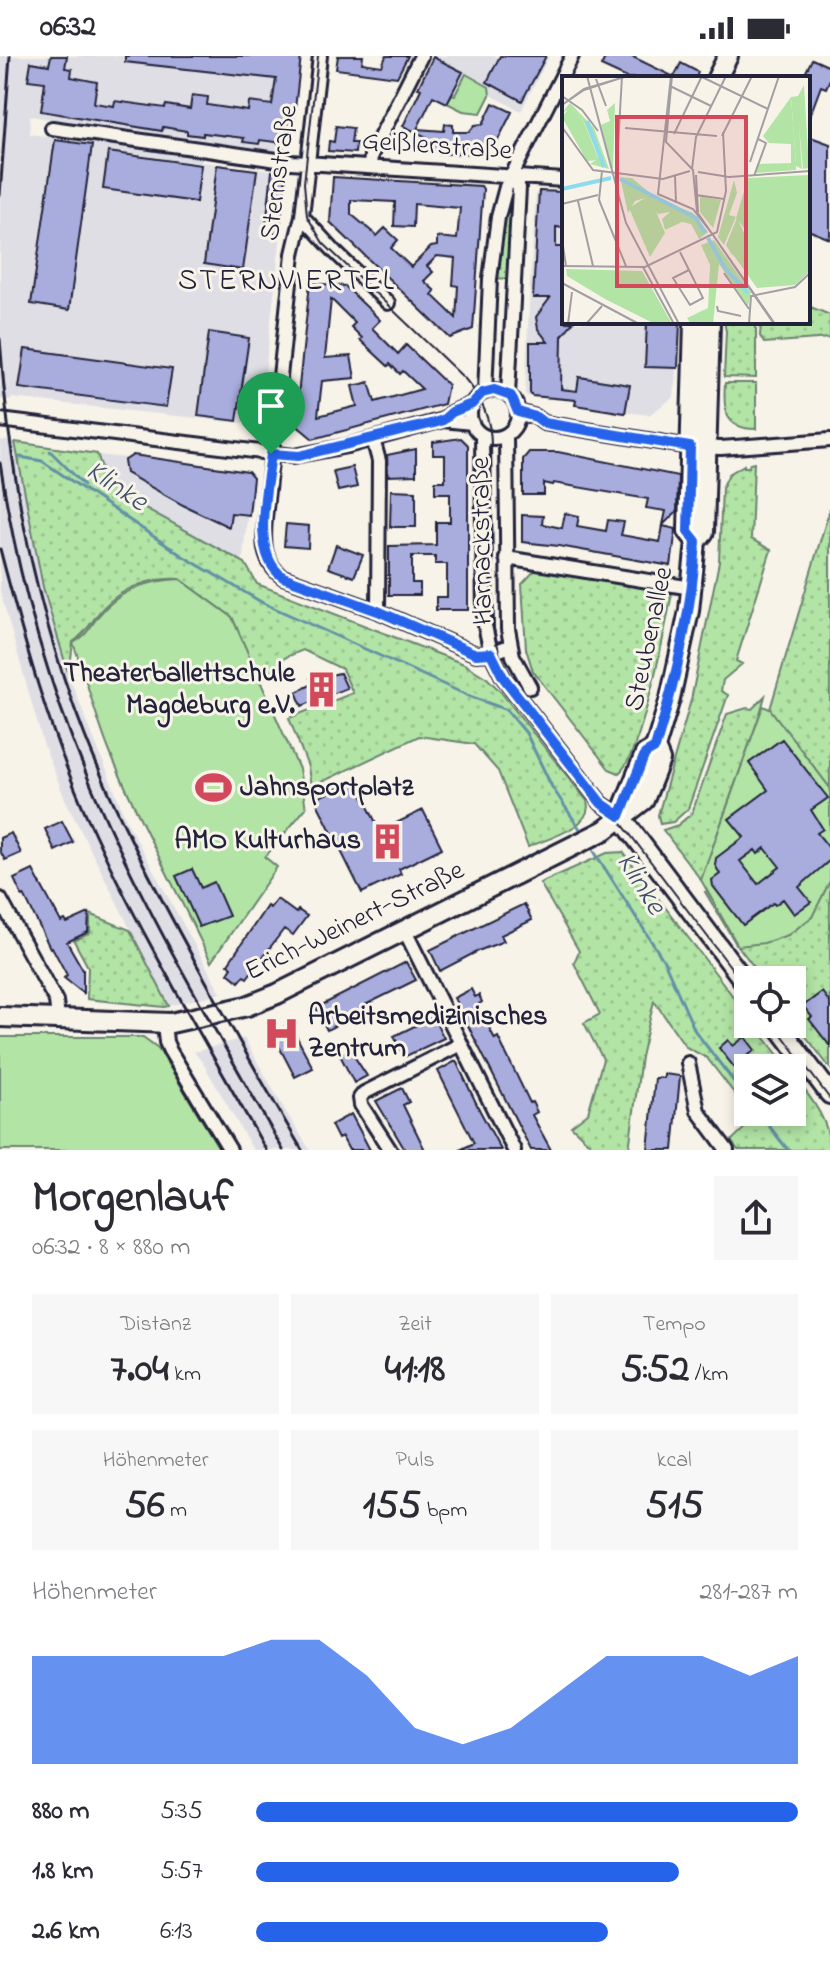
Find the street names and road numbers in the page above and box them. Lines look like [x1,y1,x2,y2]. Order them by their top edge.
street label: Sternstraße [250,102,310,244]
street label: Geißlerstraße [361,121,514,173]
street label: Harnackstraße [461,456,505,626]
street label: Steubenallee [615,563,685,715]
street label: Erich-Weinert-Straße [238,851,472,993]

